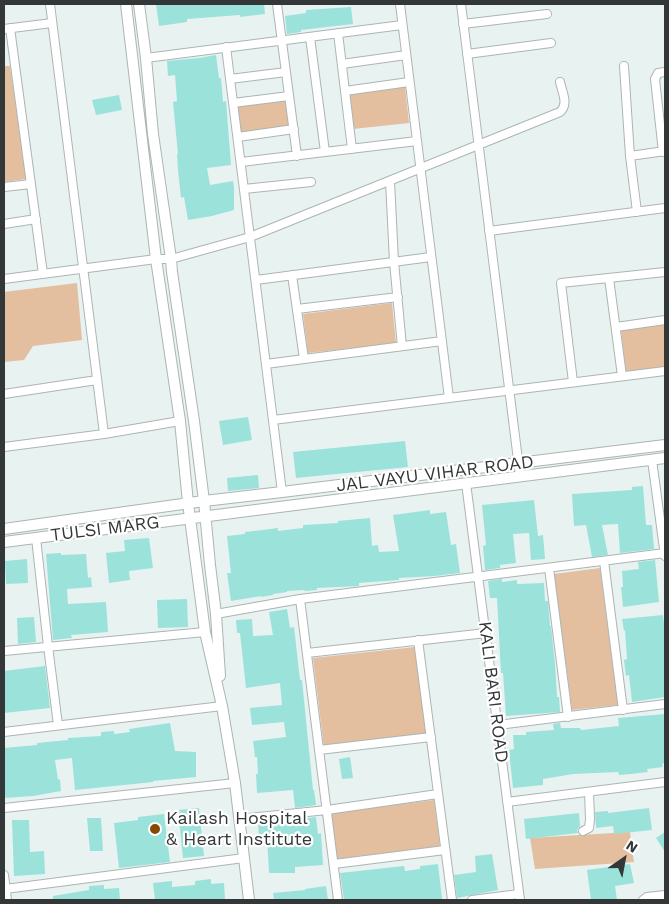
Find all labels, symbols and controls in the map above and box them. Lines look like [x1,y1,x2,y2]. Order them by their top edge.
street label: JAL VAYU VIHAR ROAD [335,451,535,497]
street label: TULSI MARG [49,512,161,546]
street label: KALI BARI ROAD [474,620,512,764]
place label: Kailash Hospital & Heart Institute [166,808,312,851]
marker: Kailash Hospital & Heart Institute [148,822,162,836]
north arrow [599,834,649,884]
text: N [623,837,641,856]

